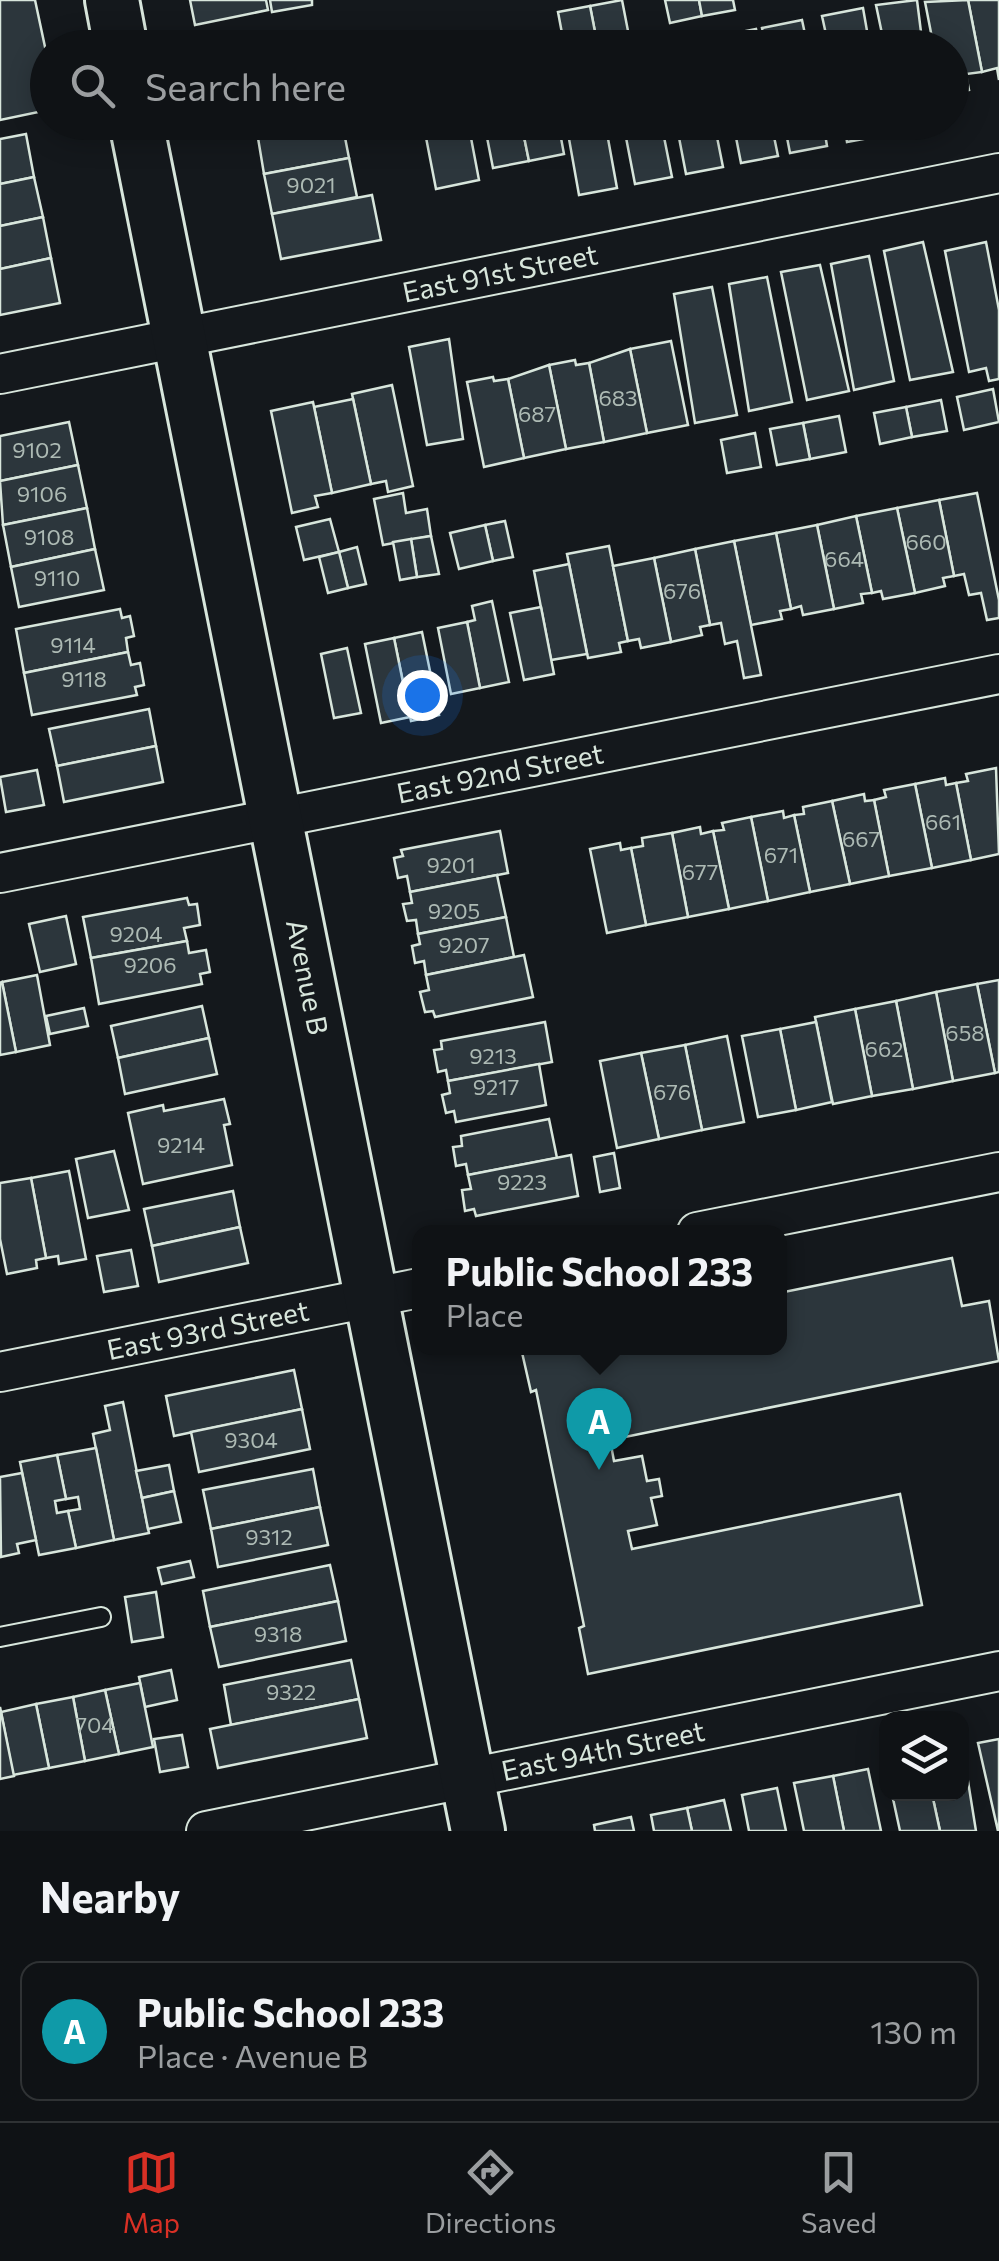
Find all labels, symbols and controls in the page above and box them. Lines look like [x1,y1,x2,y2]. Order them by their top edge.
search box [30,30,969,140]
icon: search [65,58,120,113]
text: Search here [145,62,346,109]
house number: 9021 [286,171,336,198]
street label: East 91st Street [399,236,600,309]
house number: 683 [598,384,638,411]
house number: 687 [518,400,556,427]
house number: 9102 [12,436,62,463]
house number: 9106 [17,480,67,507]
house number: 9108 [24,523,74,550]
house number: 660 [905,528,947,555]
house number: 664 [824,545,864,572]
house number: 9110 [34,564,80,591]
house number: 676 [663,577,701,604]
house number: 9114 [50,631,96,658]
house number: 9118 [61,665,107,692]
your location [397,670,448,721]
street label: East 92nd Street [394,735,606,810]
house number: 661 [925,808,961,835]
house number: 667 [842,825,880,852]
house number: 671 [764,841,798,868]
house number: 9201 [426,851,476,878]
house number: 677 [682,858,718,885]
house number: 9205 [428,897,480,924]
street label: Avenue B [280,916,336,1037]
house number: 9204 [110,920,163,947]
house number: 9207 [438,931,490,958]
house number: 9206 [123,951,177,978]
house number: 658 [945,1019,985,1046]
house number: 662 [865,1035,903,1062]
house number: 9213 [469,1042,517,1069]
house number: 9217 [473,1073,519,1100]
house number: 676 [653,1078,691,1105]
house number: 9214 [157,1131,205,1158]
house number: 9223 [497,1168,547,1195]
popup [412,1225,787,1355]
text: Public School 233 [446,1247,753,1294]
street label: East 93rd Street [104,1293,312,1366]
text: Place [446,1294,523,1334]
pin: A [566,1388,632,1470]
house number: 9304 [224,1426,278,1453]
house number: 9312 [245,1523,293,1550]
house number: 9318 [254,1620,302,1647]
house number: 9322 [266,1678,316,1705]
house number: 704 [75,1711,115,1738]
map controls [879,1711,969,1801]
button: layers [879,1711,969,1801]
street label: East 94th Street [498,1713,707,1787]
text: Nearby [40,1870,180,1922]
text: Public School 233 [137,1988,444,2035]
text: A [63,2011,86,2051]
text: 130 m [870,2011,957,2051]
text: Place · Avenue B [137,2035,368,2075]
tab: Map [122,2145,180,2239]
tab: Directions [425,2145,556,2239]
tab: Saved [801,2145,877,2239]

